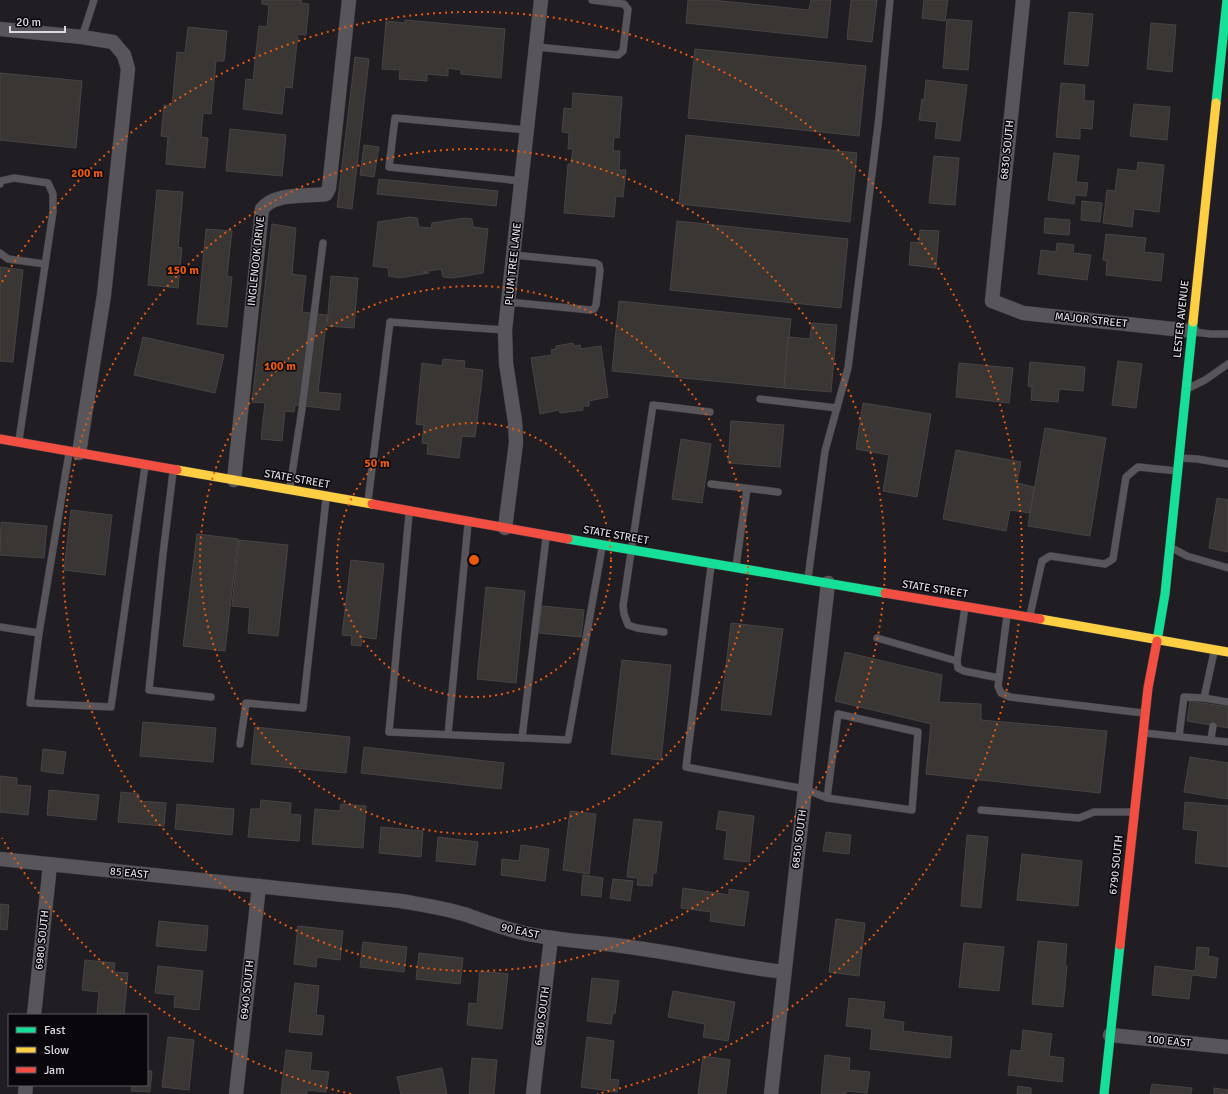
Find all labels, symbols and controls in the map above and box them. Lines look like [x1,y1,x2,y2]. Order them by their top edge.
scale bar [10,8,65,34]
text: 20 m [16,15,41,30]
street label: 6830 SOUTH [997,120,1017,180]
text: 200 m [71,166,103,181]
street label: INGLENOOK DRIVE [245,216,267,306]
street label: PLUM TREE LANE [502,222,524,306]
text: 150 m [167,263,199,278]
street label: LESTER AVENUE [1170,279,1192,359]
street label: MAJOR STREET [1054,310,1128,330]
text: 100 m [264,359,296,374]
text: 50 m [364,456,390,471]
street label: STATE STREET [263,467,331,491]
street label: STATE STREET [582,523,650,547]
centre of rings [467,553,481,567]
street label: STATE STREET [901,577,969,601]
street label: 6850 SOUTH [789,809,809,869]
street label: 6790 SOUTH [1106,835,1126,895]
street label: 85 EAST [109,865,149,882]
street label: 6980 SOUTH [32,910,52,970]
street label: 90 EAST [500,920,541,942]
street label: 6940 SOUTH [237,960,257,1020]
street label: 6890 SOUTH [532,986,552,1046]
legend [8,1014,148,1086]
text: Fast [44,1023,65,1038]
street label: 100 EAST [1146,1032,1192,1050]
text: Slow [44,1043,69,1058]
text: Jam [44,1063,65,1078]

